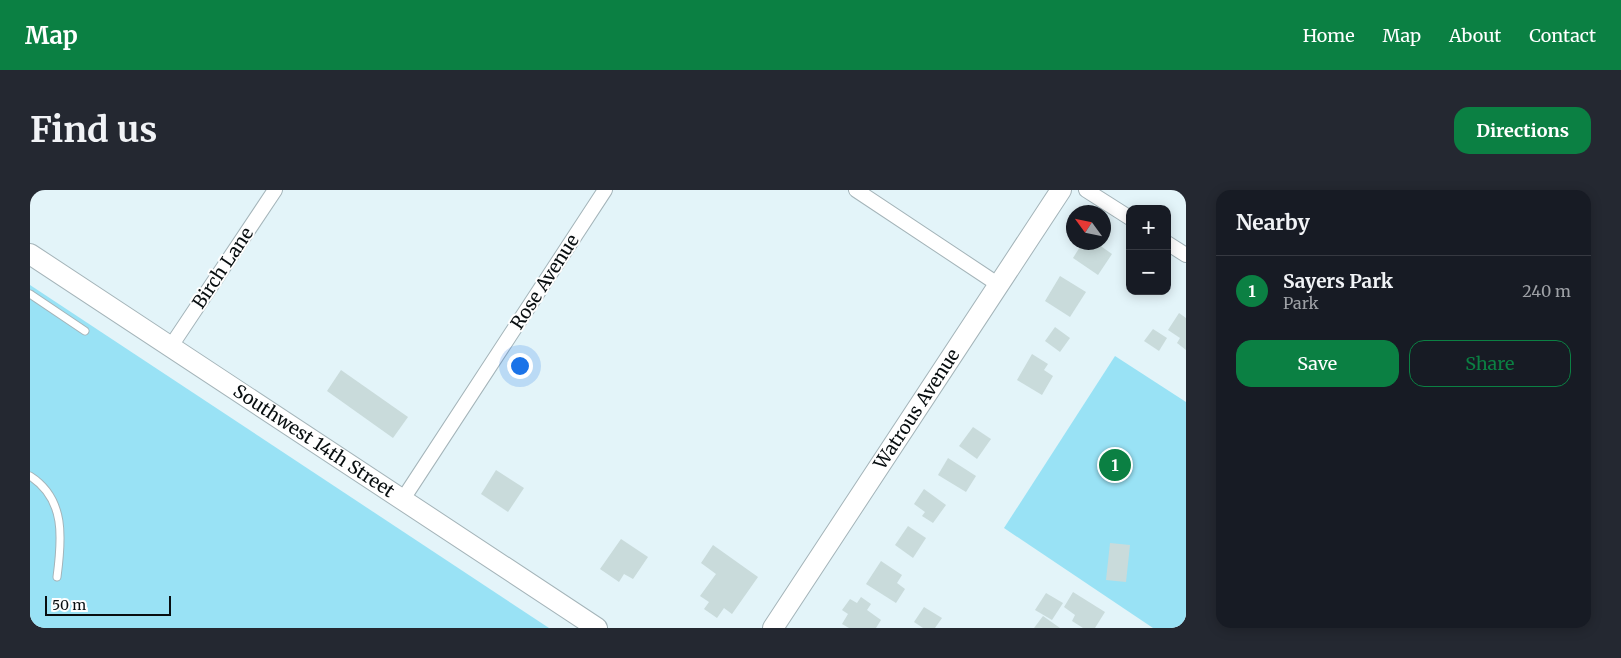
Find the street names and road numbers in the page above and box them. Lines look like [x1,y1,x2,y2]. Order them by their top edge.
street label: Birch Lane [187,223,258,313]
street label: Rose Avenue [505,230,584,334]
street label: Watrous Avenue [868,344,964,474]
street label: Southwest 14th Street [229,379,399,502]

